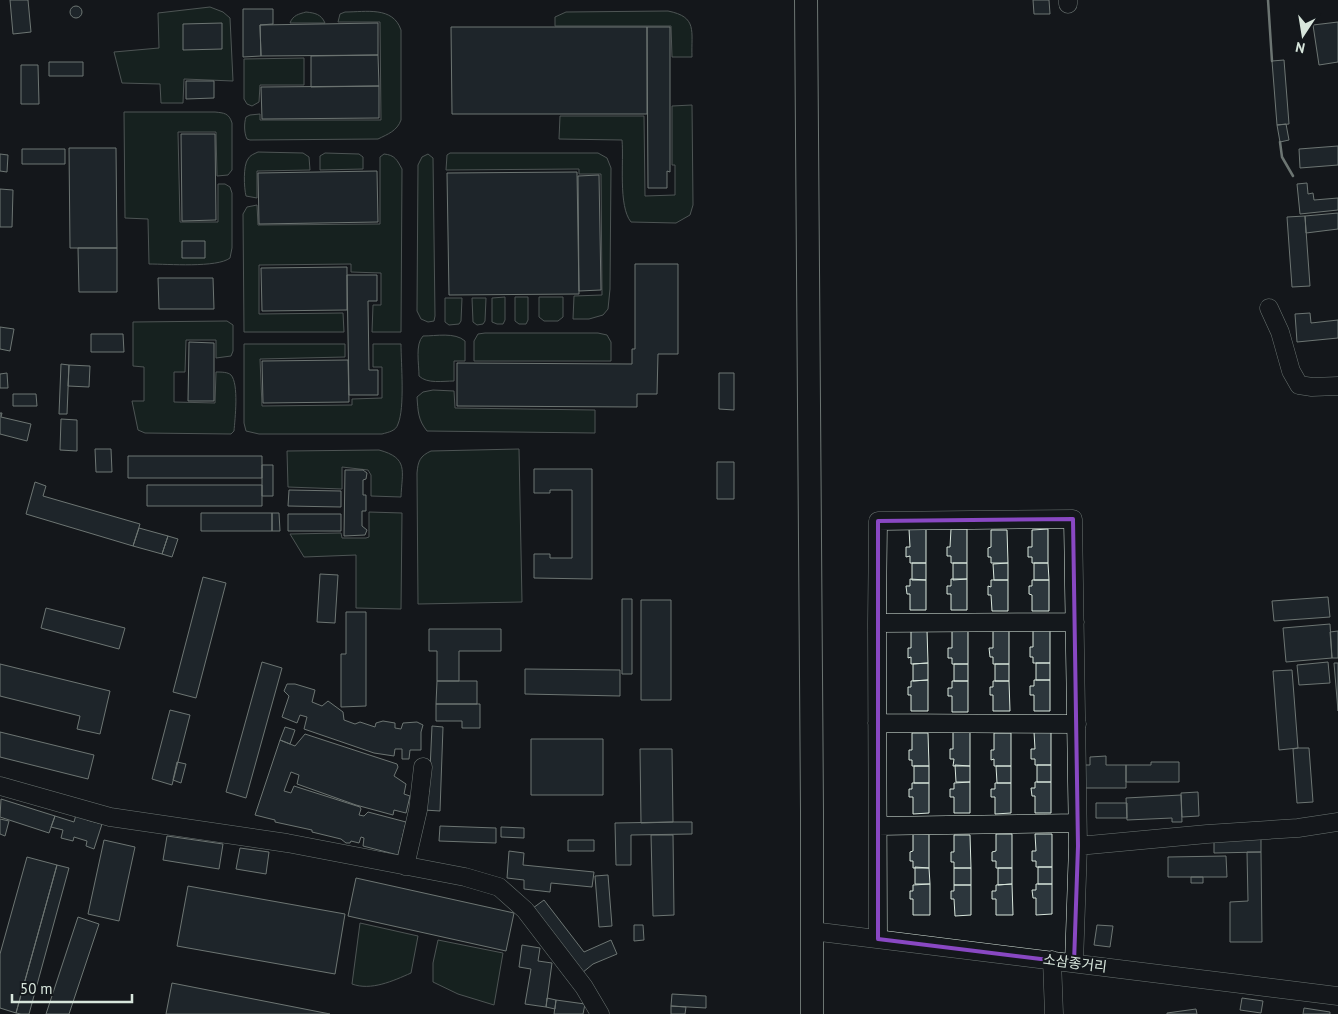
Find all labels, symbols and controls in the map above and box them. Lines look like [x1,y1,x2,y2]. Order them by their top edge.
north arrow [1278,10,1328,60]
text: N [1294,38,1307,57]
street label: 소삼종거리 [1042,950,1108,976]
scale bar [12,972,132,1004]
text: 50 m [20,979,53,998]

